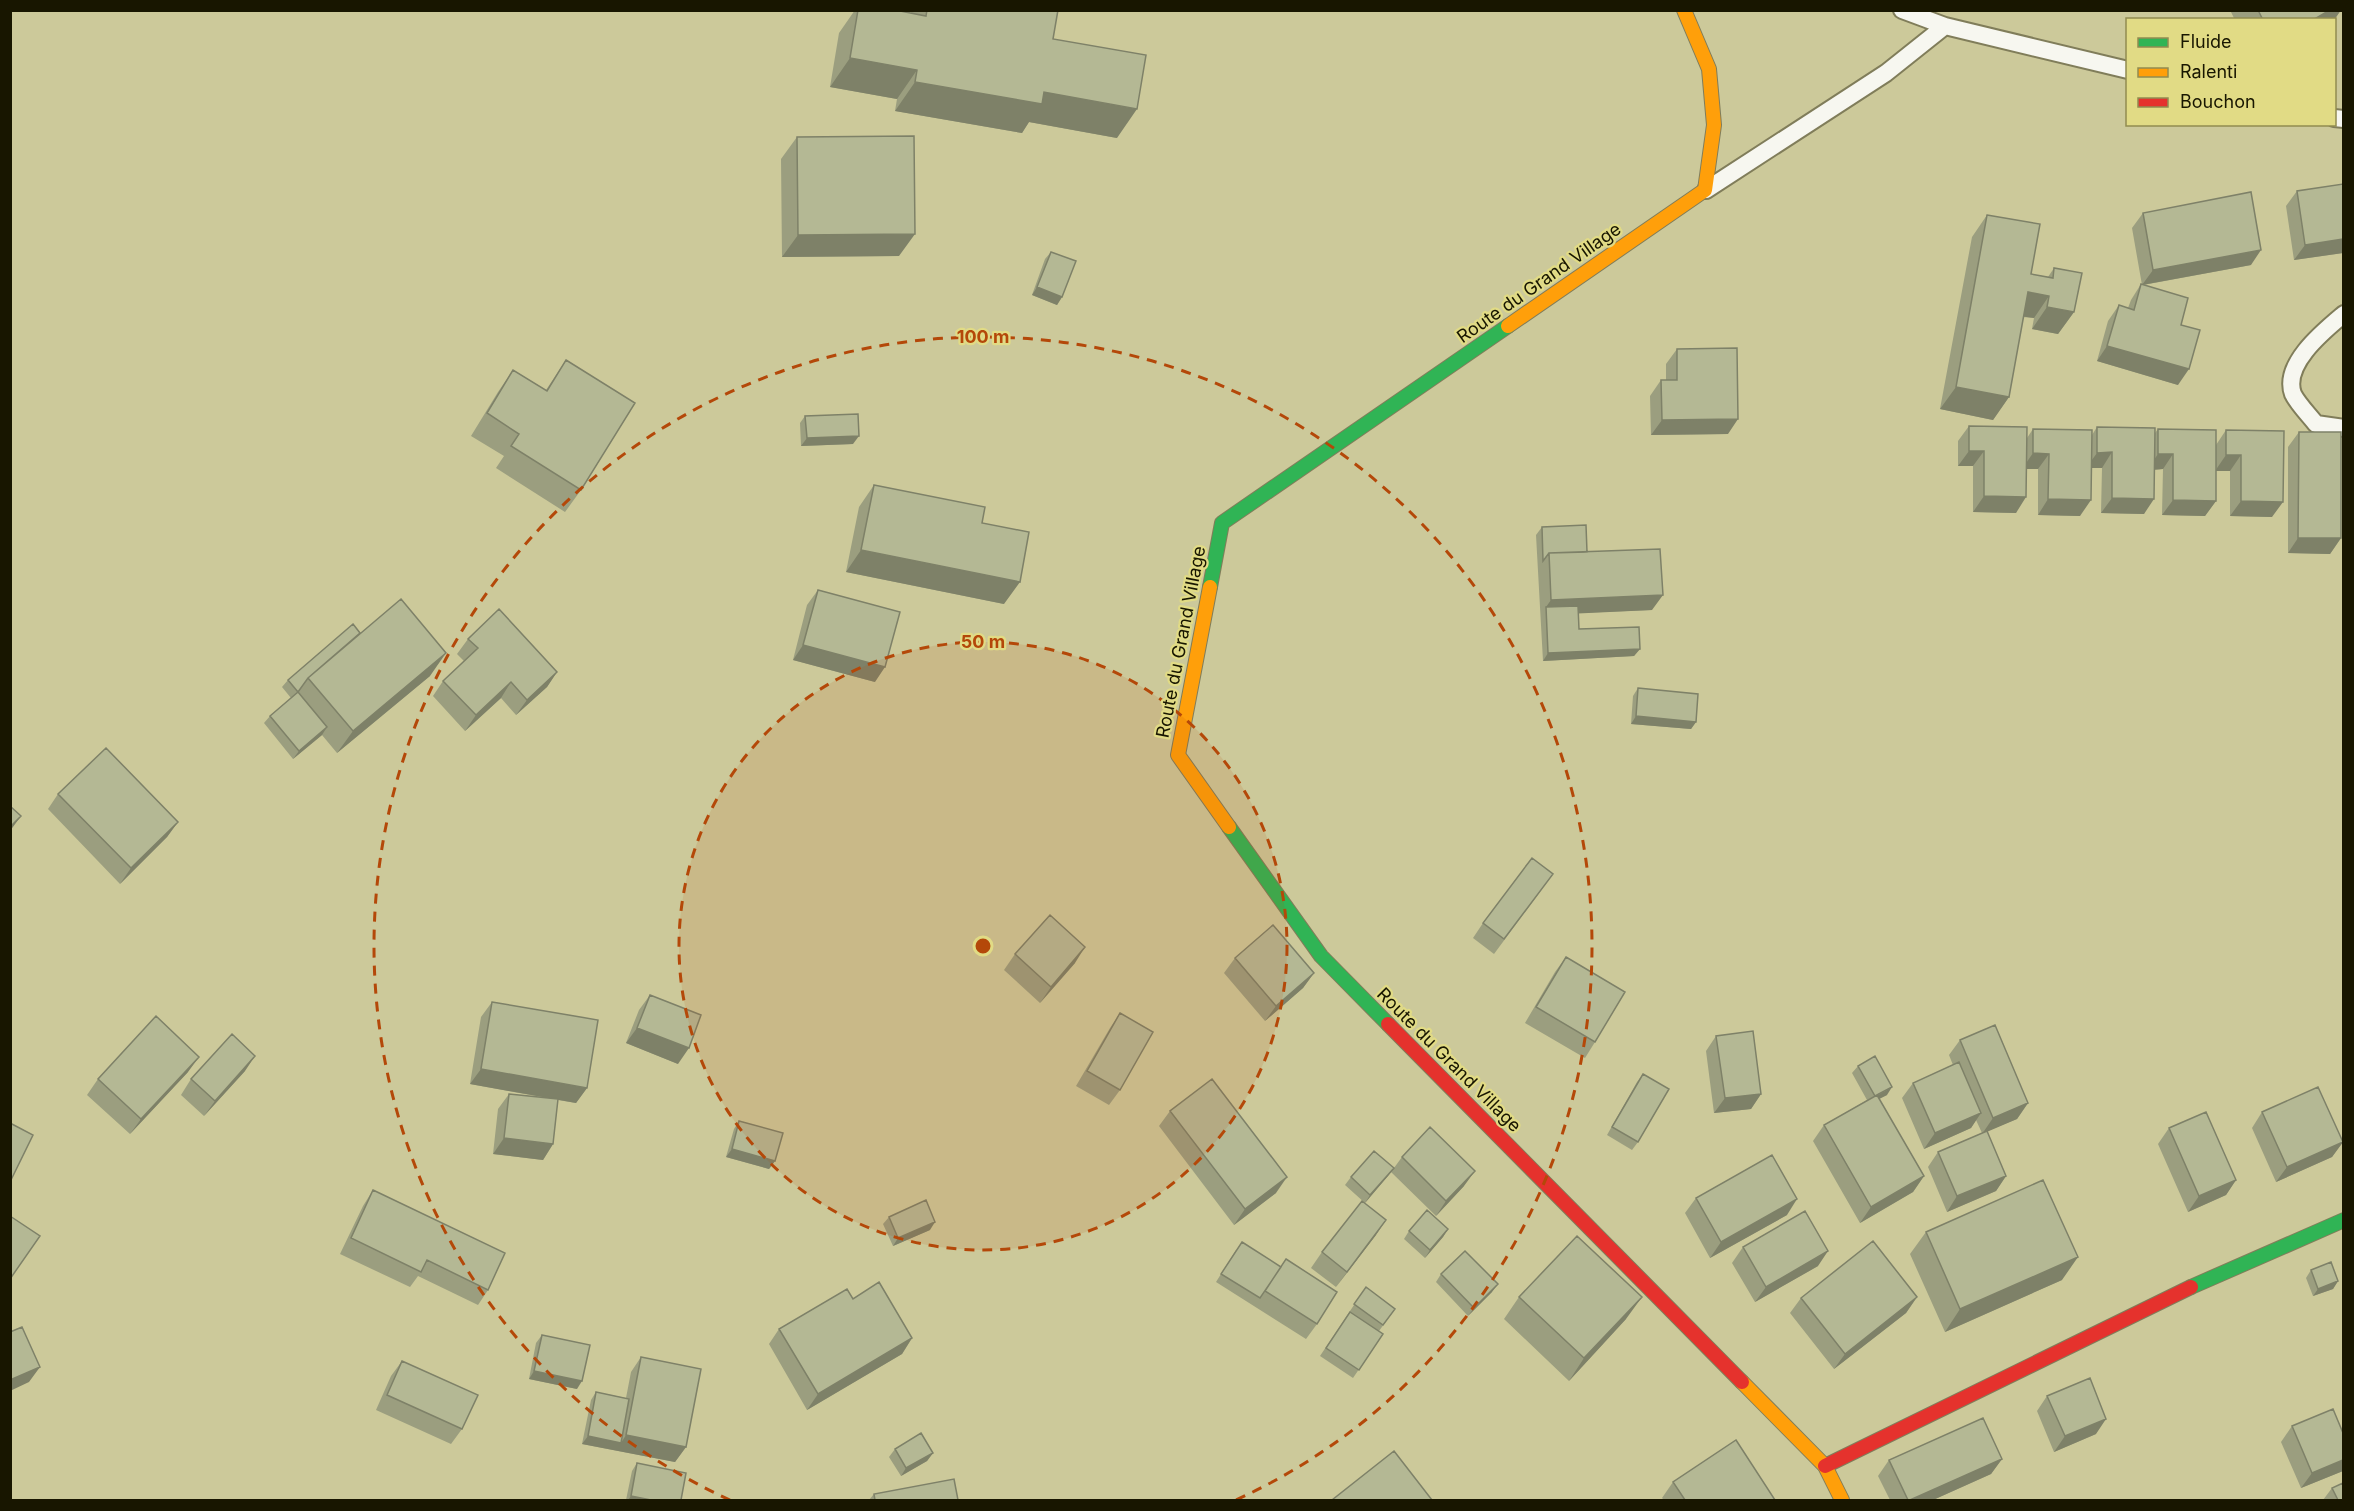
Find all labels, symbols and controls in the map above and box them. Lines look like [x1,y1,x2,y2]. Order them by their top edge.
legend [2126,18,2336,126]
text: Fluide [2180,31,2232,52]
text: Ralenti [2180,61,2237,82]
text: Bouchon [2180,91,2256,112]
street label: Route du Grand Village [1453,218,1625,347]
text: 100 m [957,326,1009,347]
street label: Route du Grand Village [1152,544,1209,740]
text: 50 m [961,631,1005,652]
centre of rings [973,936,993,956]
street label: Route du Grand Village [1373,983,1526,1136]

